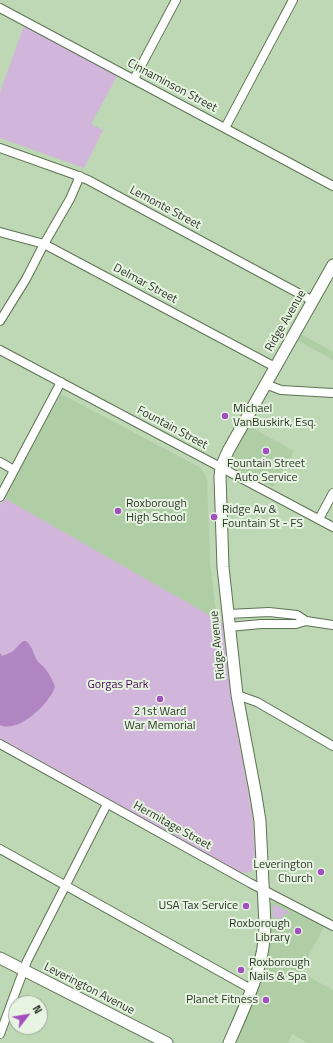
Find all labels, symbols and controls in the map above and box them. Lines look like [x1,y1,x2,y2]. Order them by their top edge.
street label: Cinnaminson Street [125,56,219,116]
street label: Lemonte Street [127,183,203,233]
street label: Delmar Street [111,261,179,307]
street label: Ridge Avenue [263,288,309,354]
place label: Michael VanBuskirk, Esq. [233,402,316,430]
street label: Fountain Street [134,403,210,453]
marker: Michael VanBuskirk, Esq. [220,411,230,421]
marker: Fountain Street Auto Service [261,446,271,456]
place label: Fountain Street Auto Service [227,457,305,485]
place label: Roxborough High School [126,497,187,525]
place label: Ridge Av & Fountain St - FS [222,503,303,531]
marker: Roxborough High School [113,506,123,516]
marker: Ridge Av & Fountain St - FS [209,512,219,522]
street label: Ridge Avenue [207,610,229,680]
park label: Gorgas Park [87,678,149,692]
marker: 21st Ward War Memorial [155,694,165,704]
place label: 21st Ward War Memorial [124,705,196,733]
street label: Hermitage Street [130,799,214,853]
place label: Leverington Church [253,858,313,886]
marker: Leverington Church [316,867,326,877]
place label: USA Tax Service [158,899,238,913]
marker: USA Tax Service [241,901,251,911]
place label: Roxborough Library [229,917,290,945]
marker: Roxborough Library [293,926,303,936]
place label: Roxborough Nails & Spa [249,956,310,984]
street label: Leverington Avenue [41,960,137,1018]
marker: Roxborough Nails & Spa [236,965,246,975]
place label: Planet Fitness [186,993,258,1007]
north arrow [8,995,48,1035]
marker: Planet Fitness [261,995,271,1005]
text: N [29,1002,46,1017]

